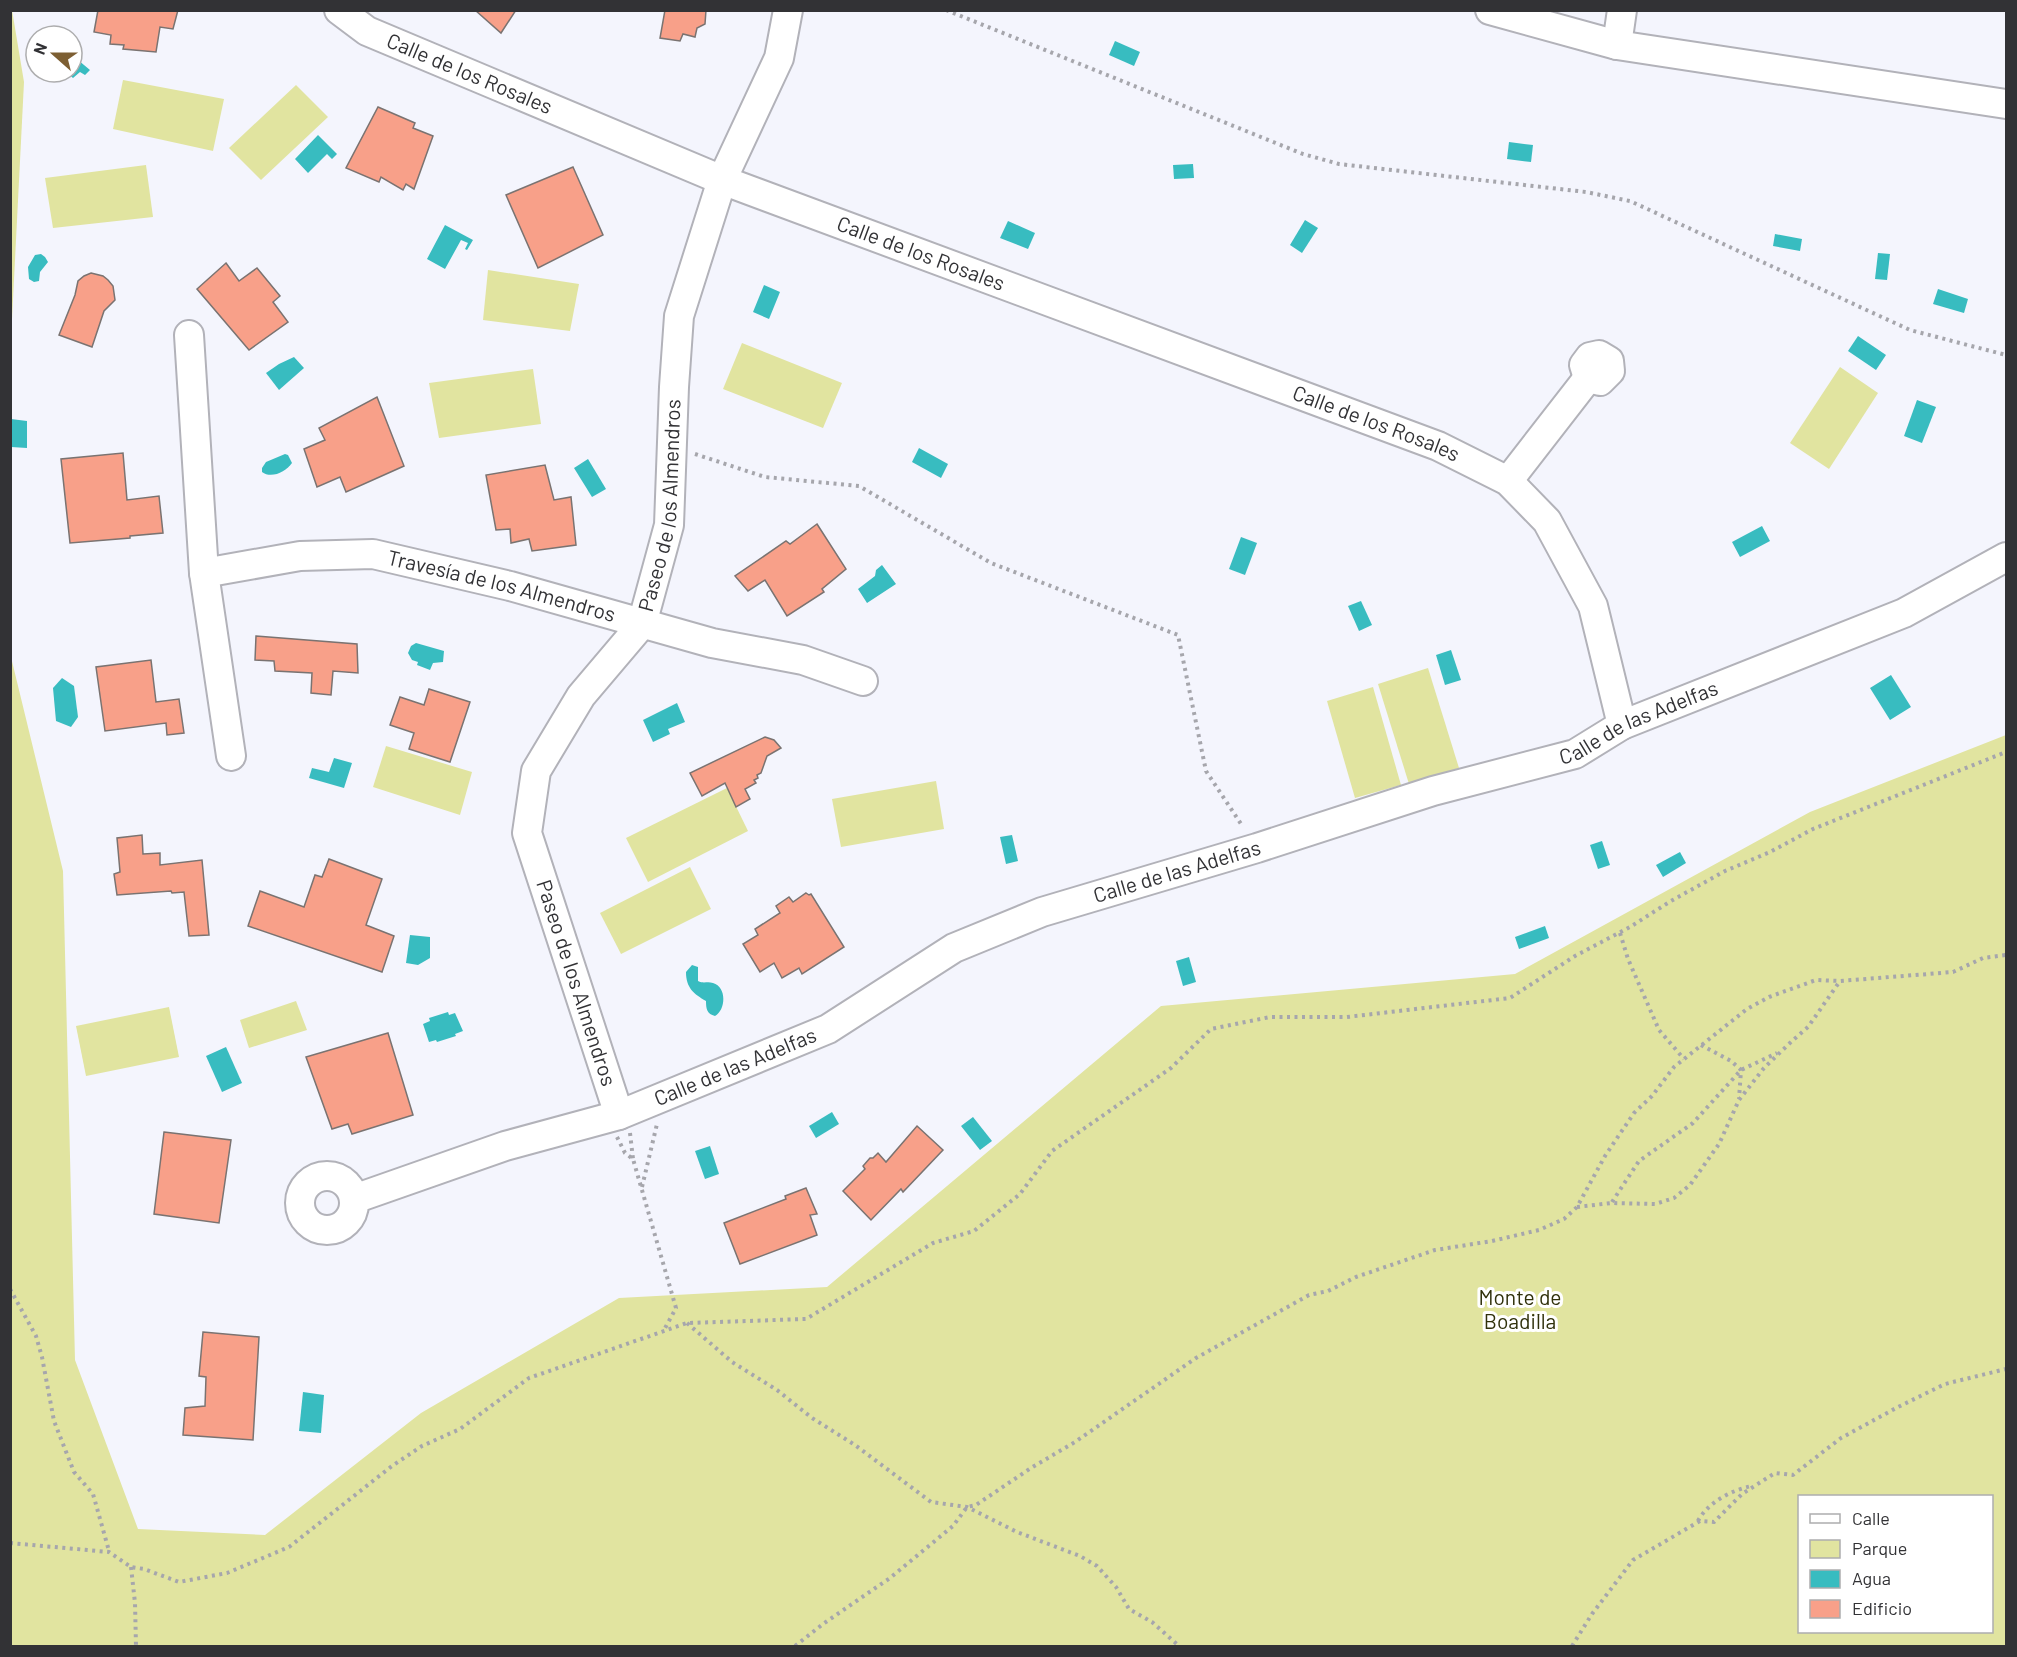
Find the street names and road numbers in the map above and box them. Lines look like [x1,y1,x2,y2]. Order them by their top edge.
street label: Calle de los Rosales [383,27,556,118]
street label: Calle de los Rosales [834,210,1009,295]
street label: Calle de los Rosales [1290,379,1465,466]
street label: Paseo de los Almendros [632,399,685,614]
street label: Travesía de los Almendros [385,544,619,626]
street label: Calle de las Adelfas [1556,674,1721,769]
street label: Calle de las Adelfas [1090,834,1263,907]
street label: Paseo de los Almendros [532,876,623,1089]
street label: Calle de las Adelfas [650,1021,820,1110]

